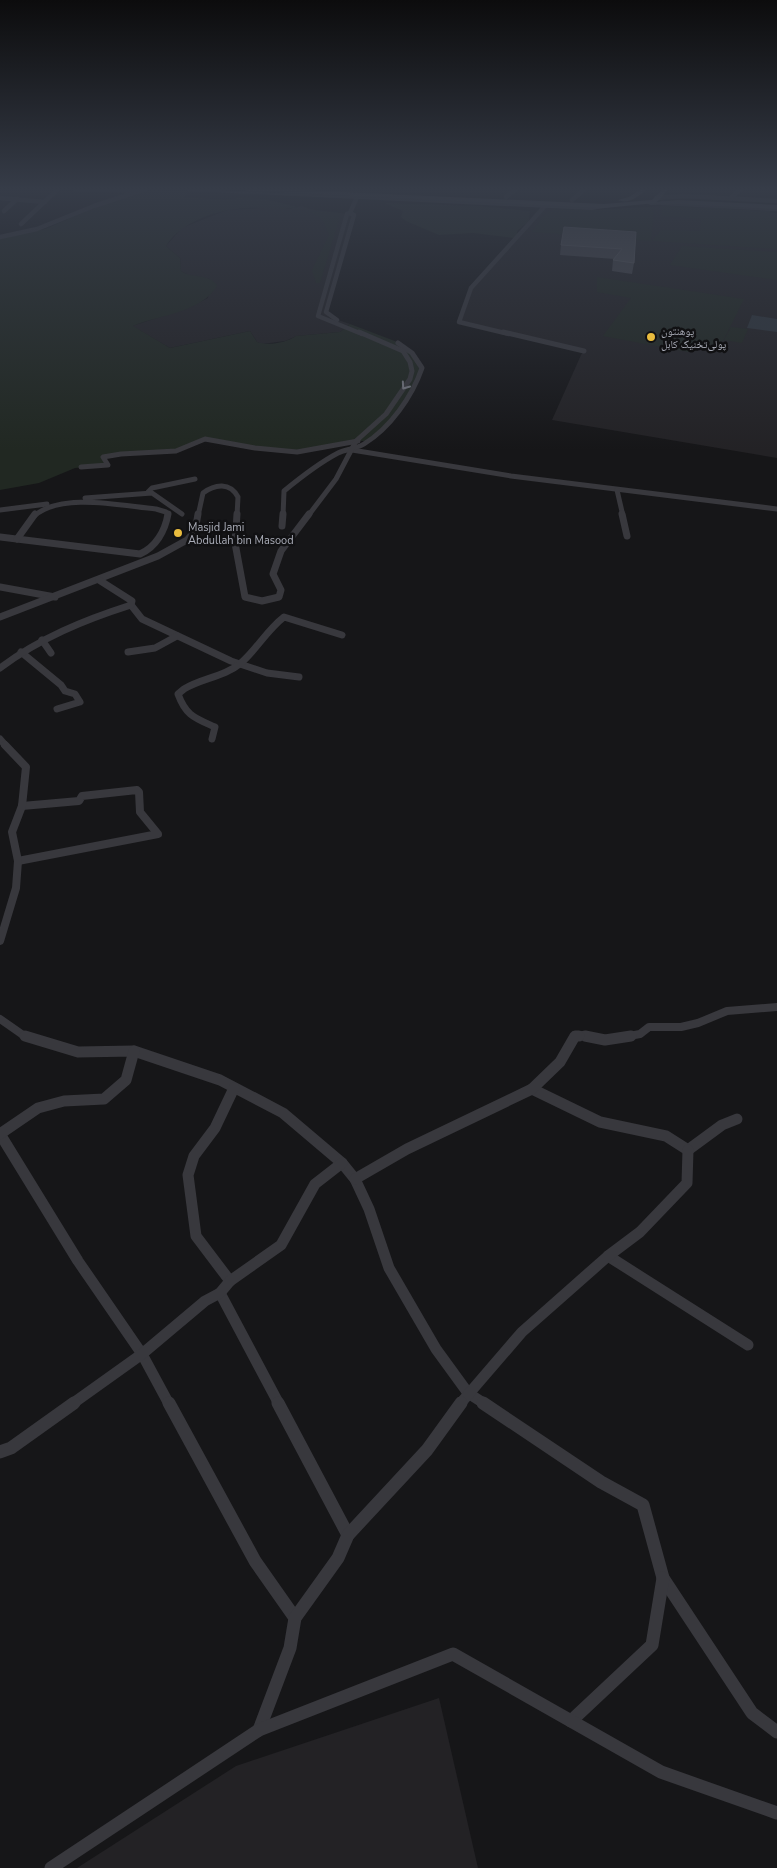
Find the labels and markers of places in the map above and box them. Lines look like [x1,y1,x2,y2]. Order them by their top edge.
place label: پوهنتون پولی‌تخنیک کابل [661,324,727,352]
marker: پوهنتون پولی‌تخنیک کابل [645,331,657,343]
place label: Masjid Jami Abdullah bin Masood [188,520,294,548]
marker: Masjid Jami Abdullah bin Masood [172,527,184,539]

